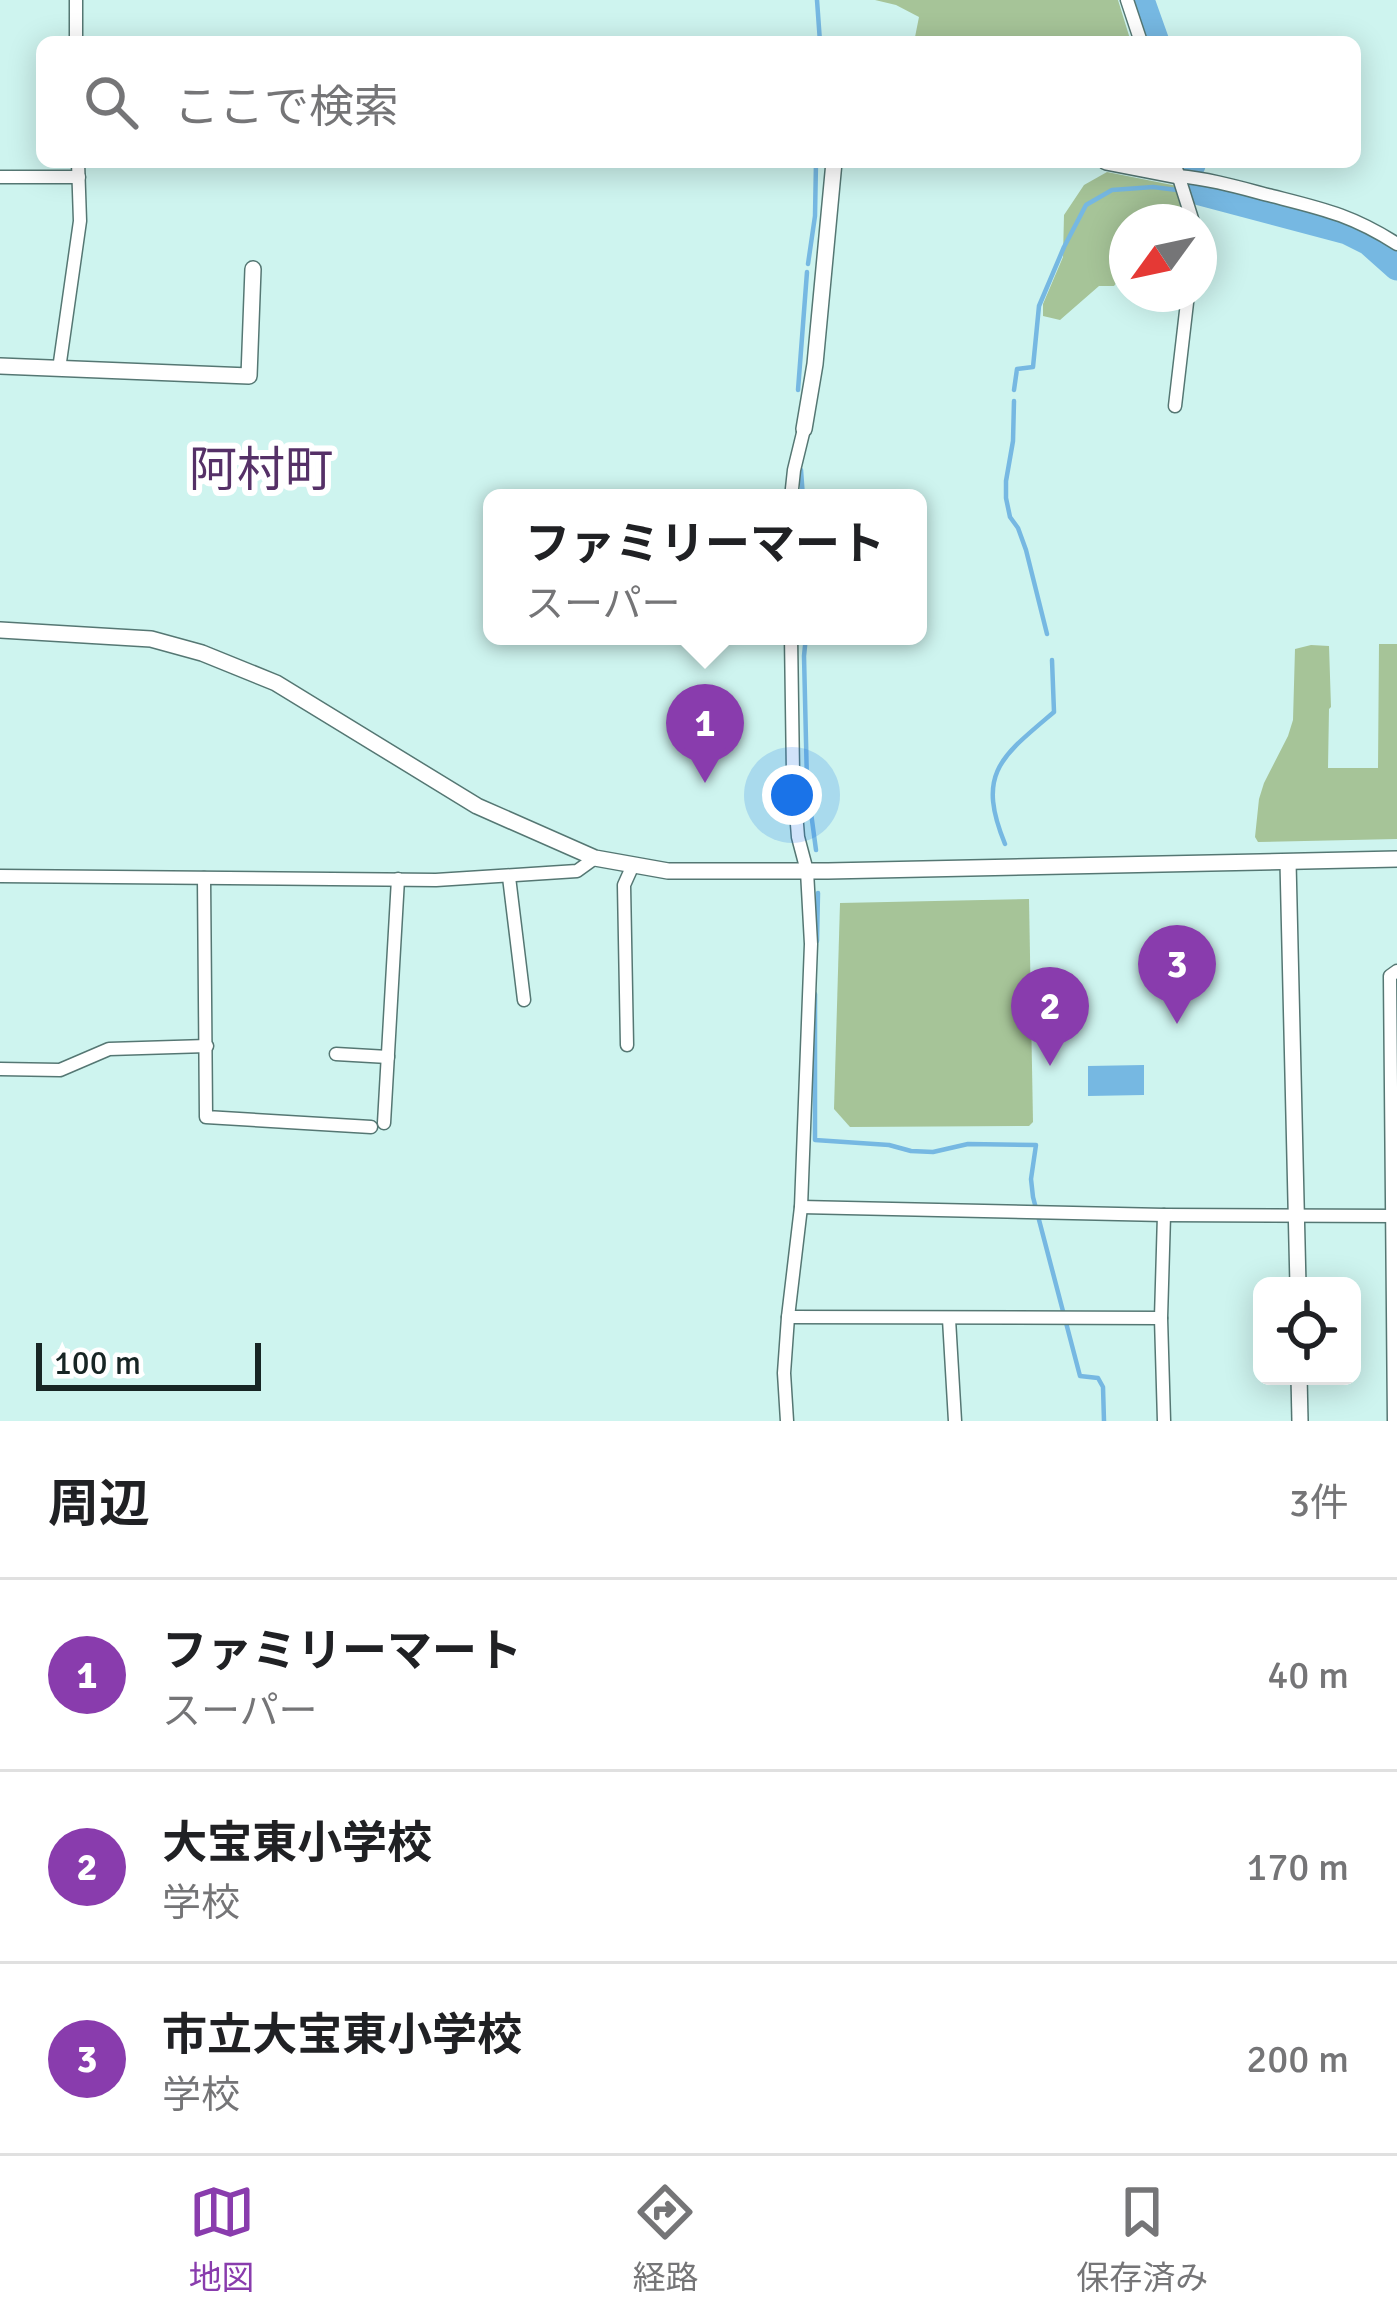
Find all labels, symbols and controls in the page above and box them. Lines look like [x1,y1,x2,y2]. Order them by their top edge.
search box [36,36,1361,168]
icon: search [78,69,144,135]
text: ここで検索 [174,80,399,135]
north arrow [1109,204,1217,312]
district label: 阿村町 [189,441,333,500]
popup [483,489,927,645]
text: ファミリーマート [525,517,885,572]
text: スーパー [525,580,681,628]
pin: 1 [666,684,744,783]
your location [762,765,822,825]
pin: 3 [1138,925,1216,1024]
pin: 2 [1011,967,1089,1066]
map controls [1253,1277,1361,1385]
button: locate [1253,1277,1361,1385]
scale bar [36,1337,261,1390]
text: 100 m [54,1343,141,1384]
text: 周辺 [48,1473,150,1536]
text: 3件 [1289,1479,1349,1527]
text: ファミリーマート [162,1624,522,1679]
text: 1 [76,1651,98,1699]
text: 40 m [1267,1651,1349,1699]
text: スーパー [162,1687,318,1735]
text: 大宝東小学校 [162,1816,432,1871]
text: 2 [76,1843,98,1891]
text: 170 m [1246,1843,1349,1891]
text: 学校 [162,1879,240,1927]
text: 市立大宝東小学校 [162,2008,522,2063]
text: 3 [76,2035,98,2083]
text: 200 m [1246,2035,1349,2083]
text: 学校 [162,2071,240,2119]
tab: 地図 [189,2179,255,2299]
tab: 経路 [632,2179,698,2299]
tab: 保存済み [1076,2179,1208,2299]

